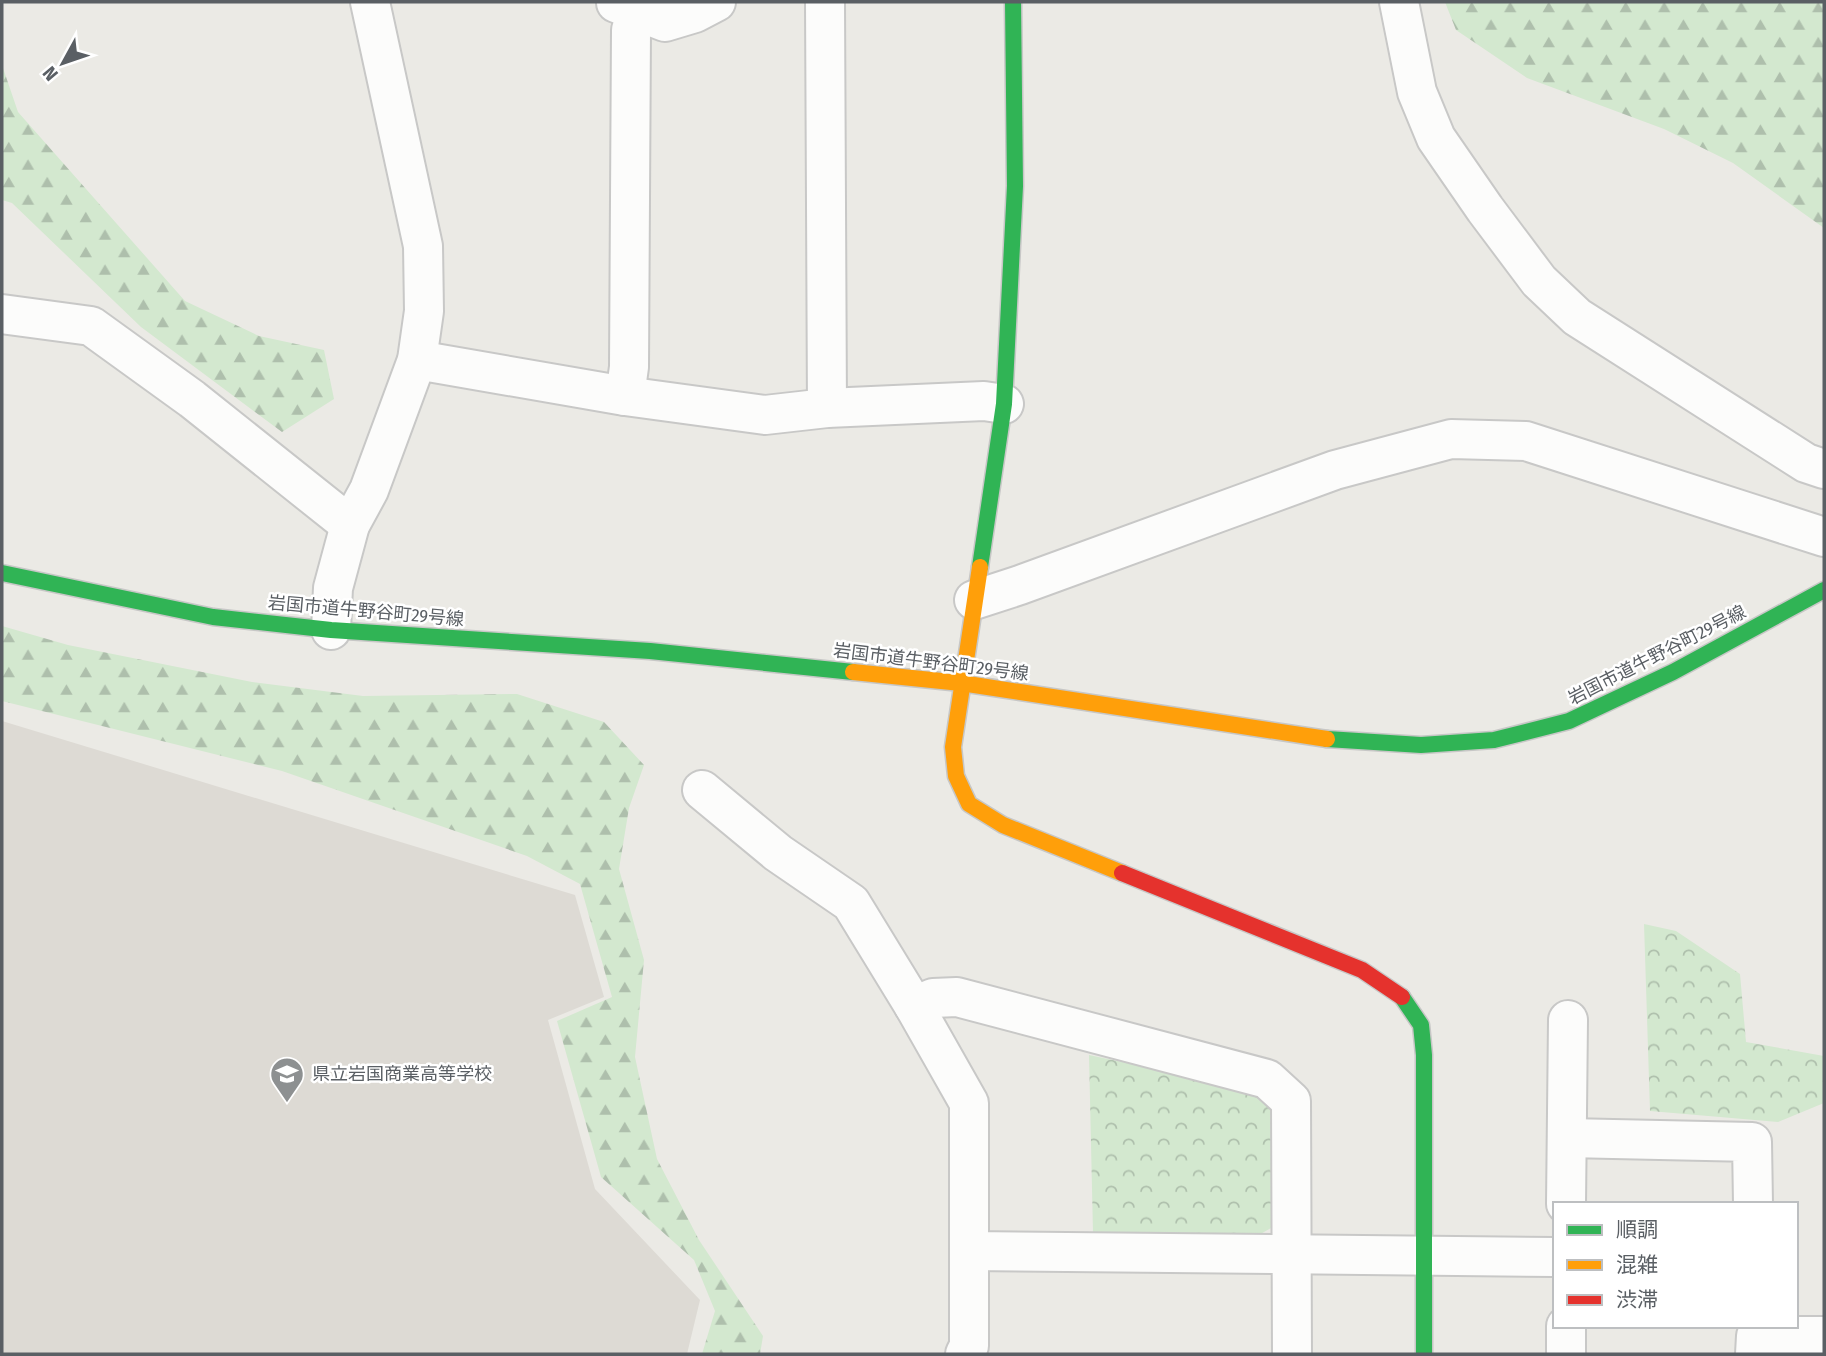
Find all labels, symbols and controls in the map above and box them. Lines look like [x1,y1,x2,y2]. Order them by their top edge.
north arrow [28,28,98,98]
text: N [38,62,63,85]
street label: 岩国市道牛野谷町29号線 [267,591,465,631]
street label: 岩国市道牛野谷町29号線 [1564,601,1750,709]
street label: 岩国市道牛野谷町29号線 [832,639,1030,685]
school or university icon: 県立岩国商業高等学校 [268,1055,306,1104]
place label: 県立岩国商業高等学校 [312,1063,492,1085]
legend [1553,1202,1798,1328]
text: 順調 [1616,1217,1658,1243]
text: 混雑 [1616,1252,1658,1278]
text: 渋滞 [1616,1287,1658,1313]

